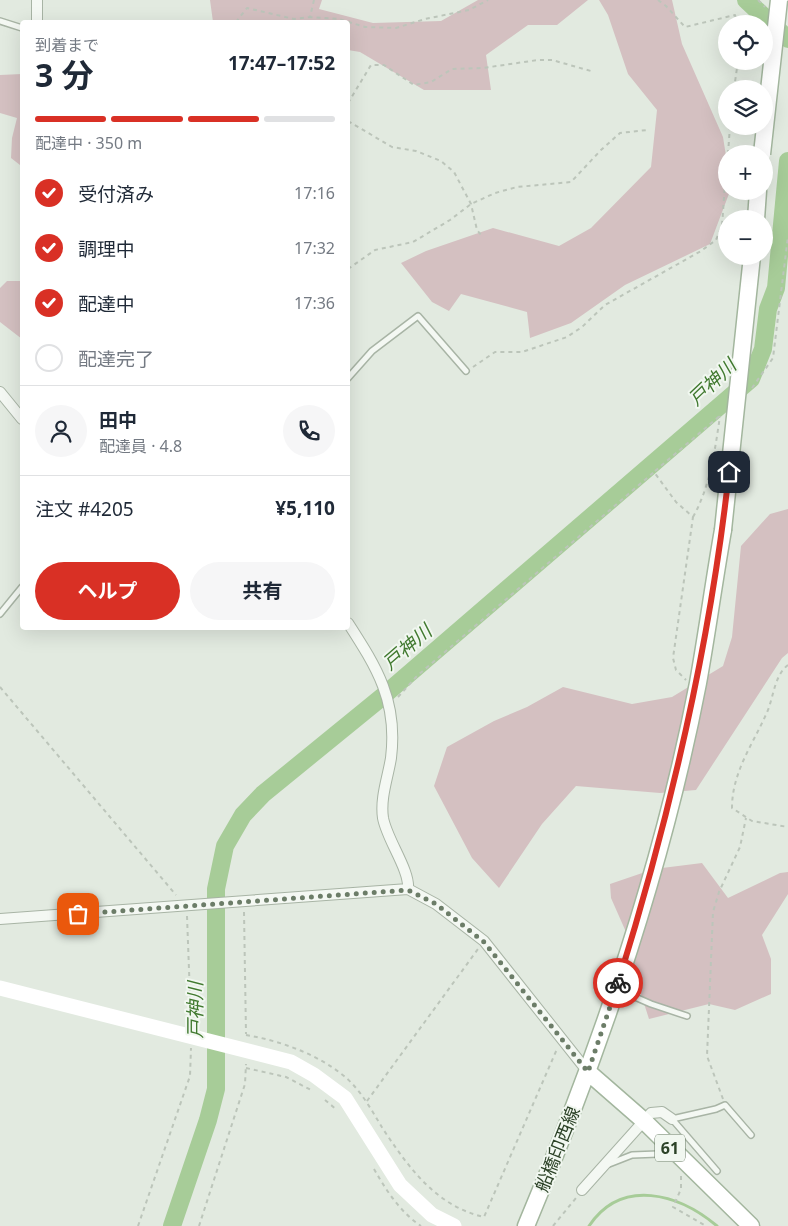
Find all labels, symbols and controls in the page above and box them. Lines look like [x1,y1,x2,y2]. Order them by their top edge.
map controls [718,15,773,265]
button: locate [718,15,773,70]
text: 到着まで [35,34,99,56]
text: 17:47–17:52 [228,50,335,76]
text: 3 分 [35,53,94,96]
button: layers [718,80,773,135]
text: 配達中 · 350 m [35,132,142,154]
button: + [718,145,773,200]
icon: check [35,179,63,207]
text: 受付済み [78,181,154,207]
text: 17:16 [294,182,335,204]
button: − [718,210,773,265]
icon: check [35,234,63,262]
text: 調理中 [78,236,135,262]
text: 17:32 [294,237,335,259]
icon: check [35,289,63,317]
text: 配達中 [78,291,135,317]
text: 17:36 [294,292,335,314]
text: 配達完了 [78,346,154,372]
water label: 戸神川 [682,351,743,411]
button: person [35,405,87,457]
button: phone [283,405,335,457]
text: 田中 [99,407,137,433]
text: 配達員 · 4.8 [99,435,182,457]
pin [708,451,750,493]
icon: home [715,458,743,486]
text: ¥5,110 [275,495,335,521]
text: 注文 #4205 [35,496,134,522]
button: ヘルプ [35,562,180,620]
button: 共有 [190,562,335,620]
water label: 戸神川 [377,617,439,676]
pin [57,893,99,935]
icon: bag [64,900,92,928]
courier [593,958,643,1008]
icon: bike [604,969,632,997]
water label: 戸神川 [182,980,208,1039]
street label: 船橋印西線 [529,1103,585,1195]
road number: 61 [655,1134,685,1162]

